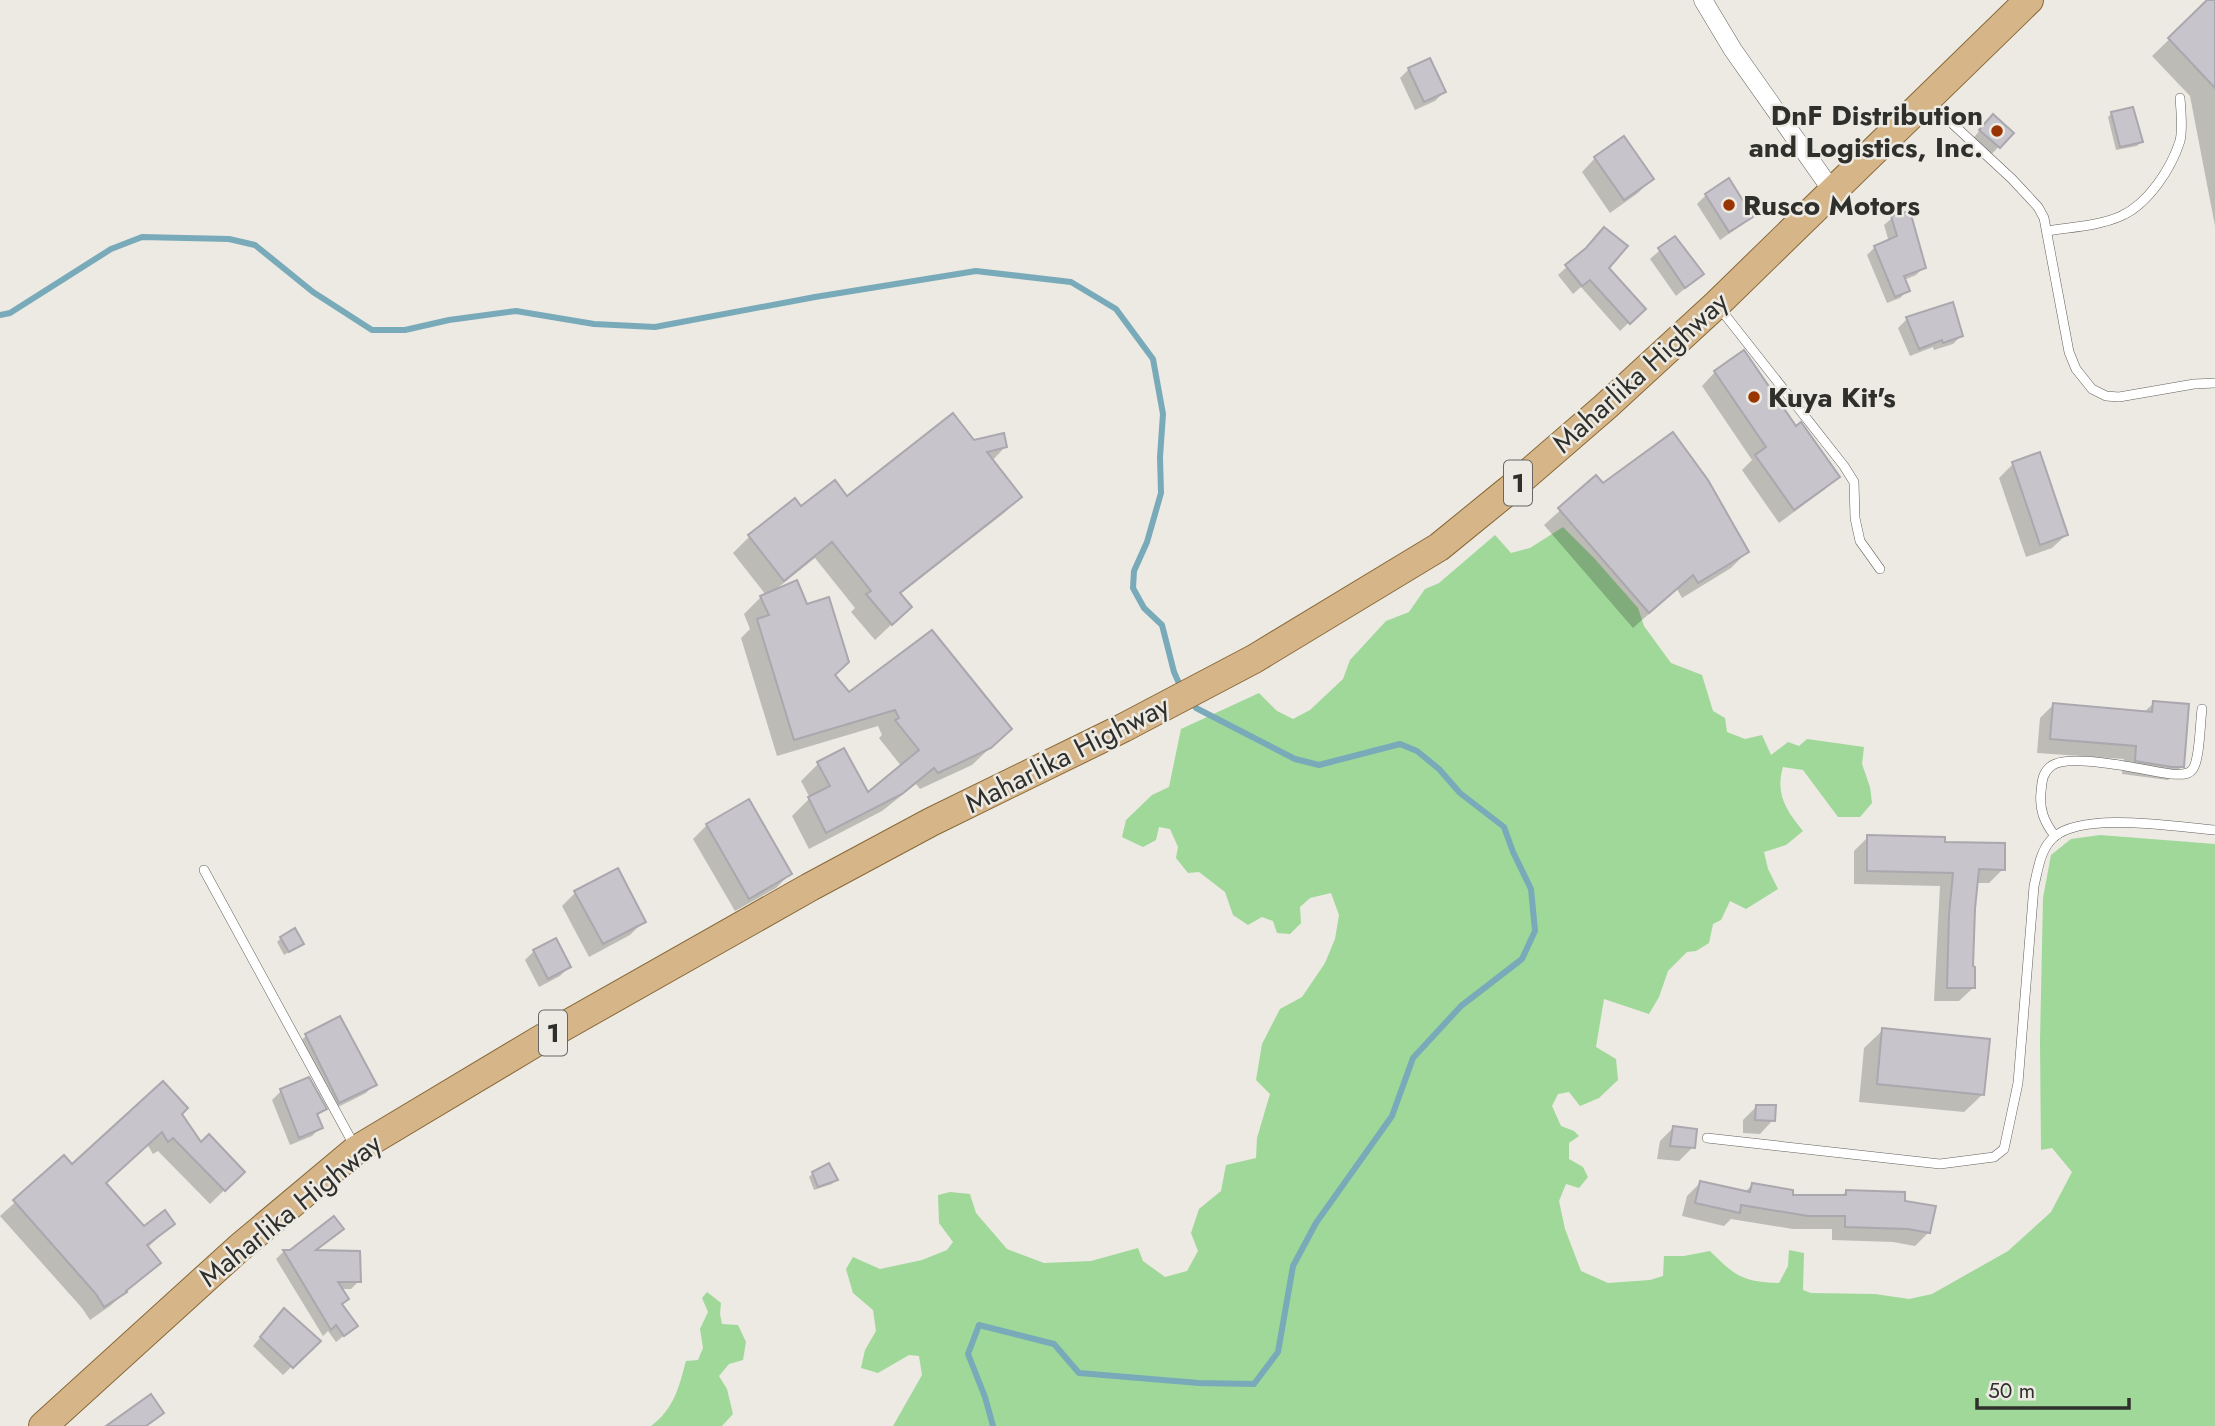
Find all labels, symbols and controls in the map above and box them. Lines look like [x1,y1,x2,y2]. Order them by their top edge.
place label: DnF Distribution and Logistics, Inc. [1749,95,1983,168]
marker: DnF Distribution and Logistics, Inc. [1989,123,2005,139]
place label: Rusco Motors [1743,185,1920,226]
marker: Rusco Motors [1721,197,1737,213]
street label: Maharlika Highway [1543,282,1738,463]
place label: Kuya Kit's [1768,377,1896,418]
marker: Kuya Kit's [1746,389,1762,405]
road number: 1 [1504,461,1532,505]
street label: Maharlika Highway [958,685,1177,824]
road number: 1 [539,1010,567,1056]
street label: Maharlika Highway [190,1123,391,1297]
scale bar [1977,1366,2129,1410]
text: 50 m [1988,1376,2035,1406]

